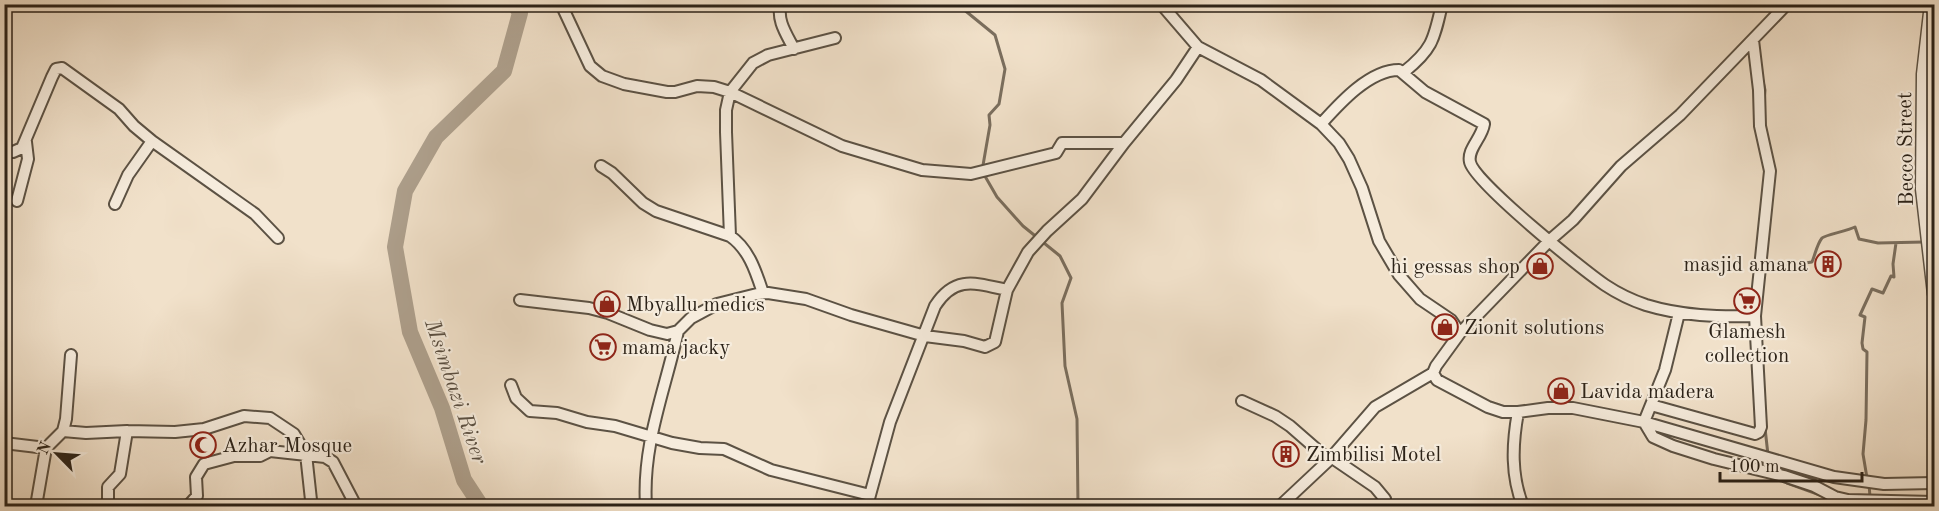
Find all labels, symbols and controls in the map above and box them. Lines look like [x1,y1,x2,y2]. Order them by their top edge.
street label: Becco Street [1895,92,1918,206]
building icon: masjid amana [1813,249,1843,279]
shop icon: hi gessas shop [1525,251,1555,281]
place label: masjid amana [1683,255,1808,276]
place label: hi gessas shop [1391,257,1520,278]
supermarket icon: Glamesh collection [1732,286,1762,316]
shop icon: Mbyallu medics [592,289,622,319]
place label: Mbyallu medics [626,295,765,316]
shop icon: Zionit solutions [1430,312,1460,342]
water label: Msimbazi River [420,315,490,467]
place label: Zionit solutions [1464,318,1604,339]
place label: Glamesh collection [1705,322,1789,367]
supermarket icon: mama jacky [588,332,618,362]
place label: mama jacky [622,338,730,359]
shop icon: Lavida madera [1546,376,1576,406]
place label: Lavida madera [1580,382,1714,403]
north arrow [27,424,87,484]
mosque icon: Azhar Mosque [188,430,218,460]
place label: Azhar Mosque [222,436,352,457]
text: N [35,439,55,457]
building icon: Zimbilisi Motel [1271,439,1301,469]
place label: Zimbilisi Motel [1306,445,1441,466]
scale bar [1720,445,1862,483]
text: 100 m [1729,458,1780,476]

